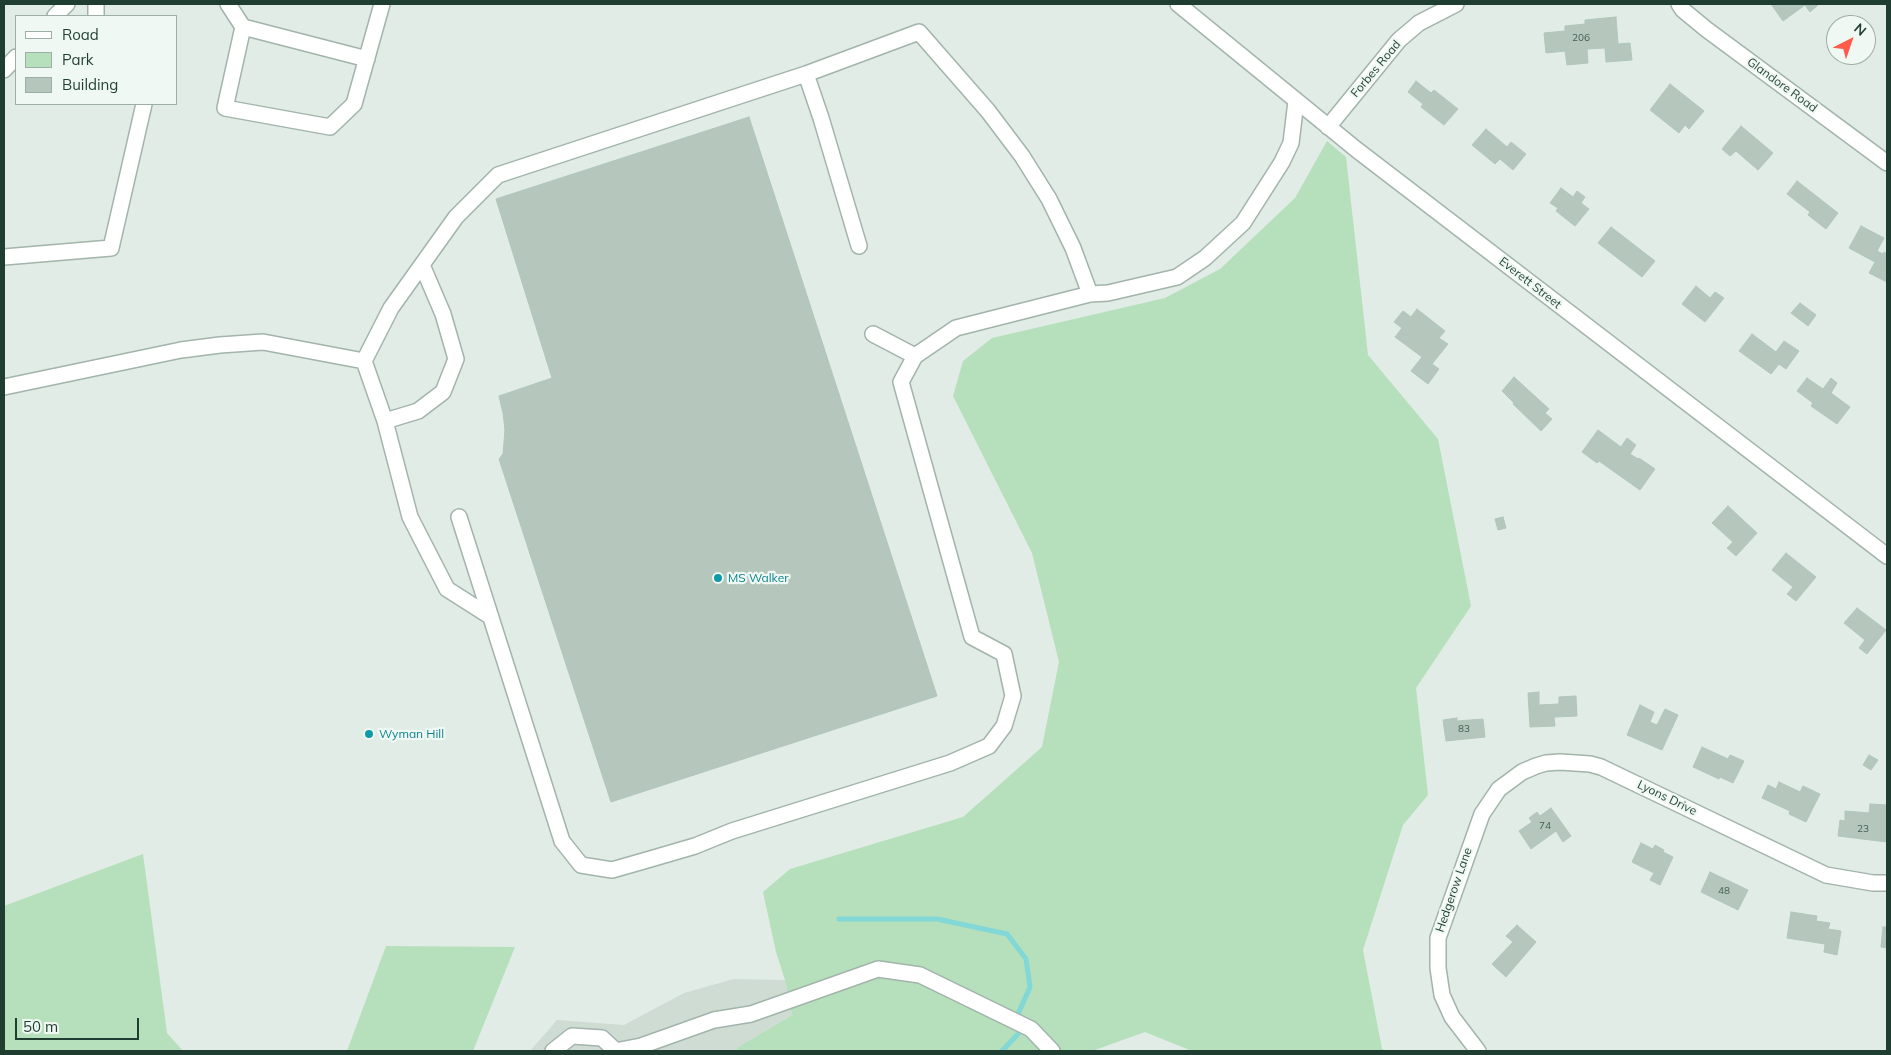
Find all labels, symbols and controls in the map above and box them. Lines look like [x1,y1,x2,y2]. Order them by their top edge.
legend [15,15,178,105]
north arrow [1826,15,1876,65]
text: N [1850,19,1870,40]
text: Road [62,25,99,44]
house number: 206 [1572,32,1590,44]
street label: Forbes Road [1348,38,1404,100]
text: Park [62,50,94,69]
street label: Glandore Road [1744,55,1820,115]
text: Building [62,75,118,94]
street label: Everett Street [1496,254,1564,312]
place label: MS Walker [728,571,789,585]
marker: MS Walker [712,572,724,584]
house number: 83 [1458,723,1470,735]
place label: Wyman Hill [379,727,444,741]
marker: Wyman Hill [363,728,375,740]
street label: Lyons Drive [1635,777,1699,819]
house number: 74 [1539,820,1551,832]
house number: 23 [1857,823,1869,835]
street label: Hedgerow Lane [1433,846,1475,934]
house number: 48 [1718,885,1730,897]
scale bar [18,1008,141,1040]
text: 50 m [23,1017,58,1036]

